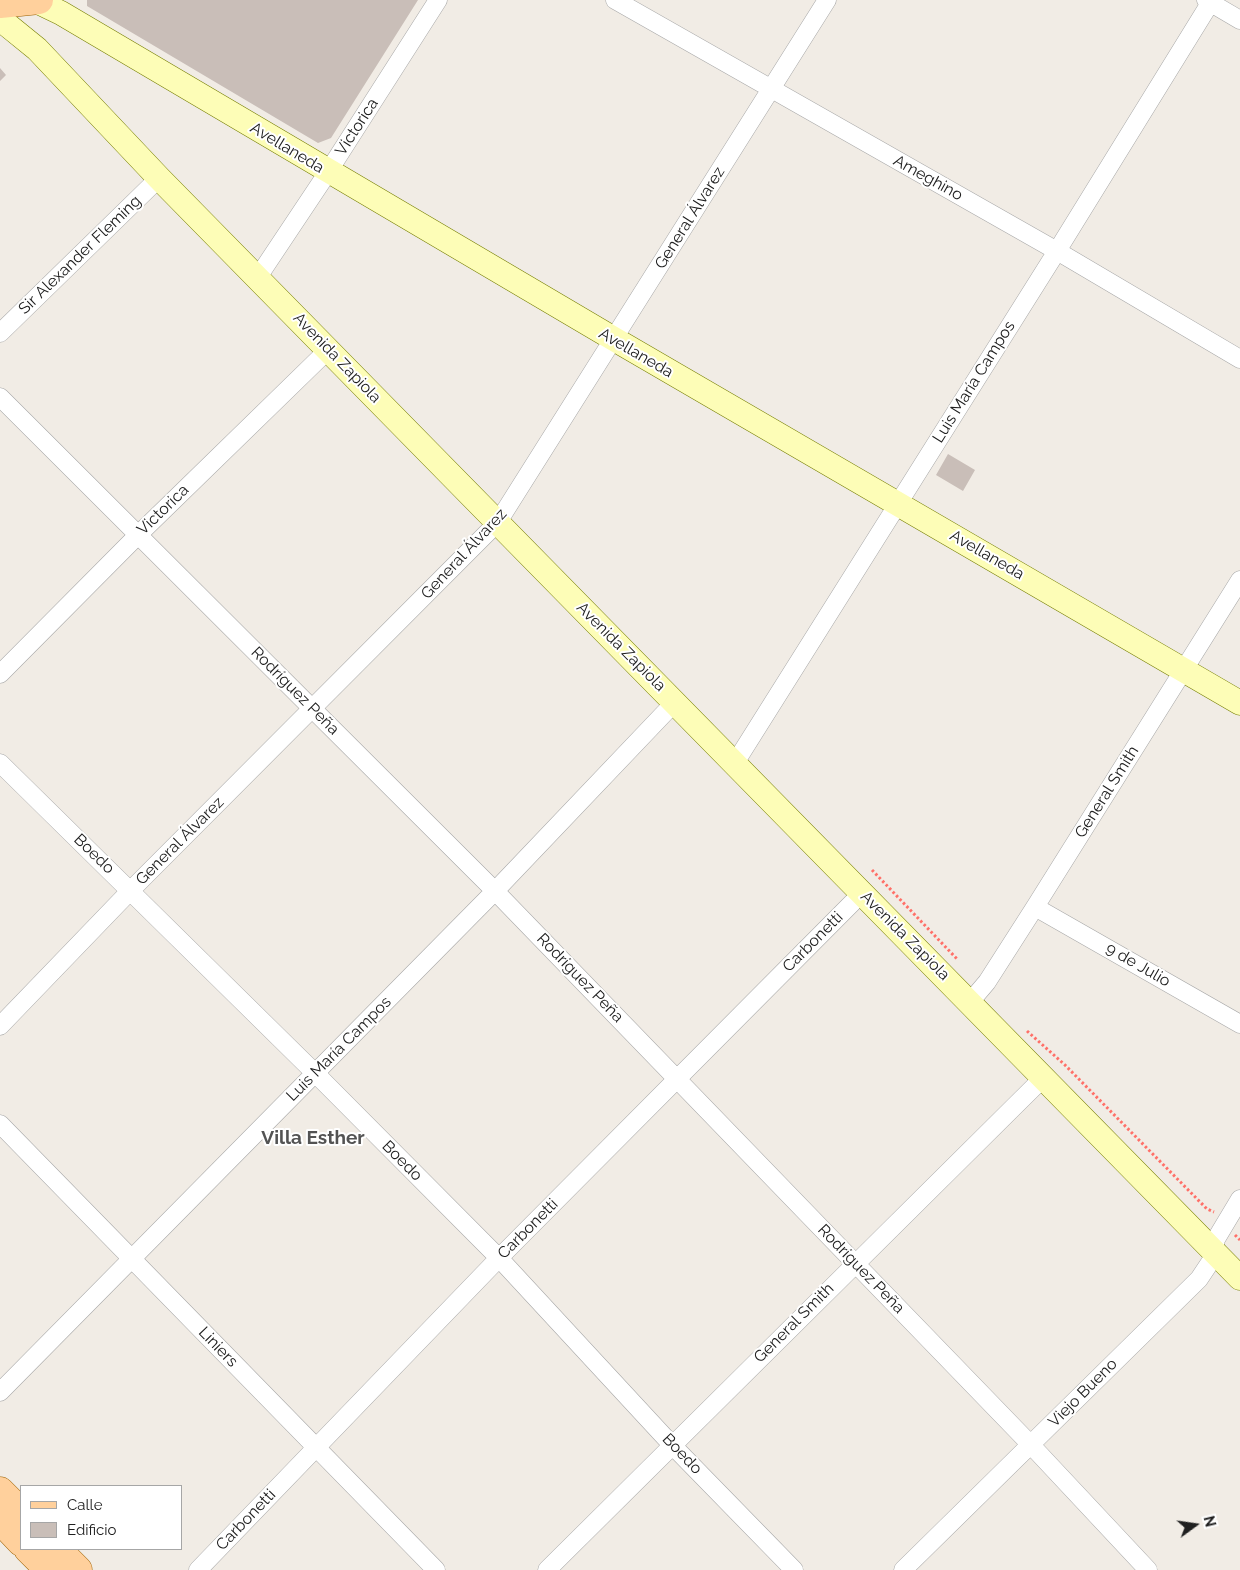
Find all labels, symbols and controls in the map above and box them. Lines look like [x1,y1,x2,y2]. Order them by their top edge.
street label: Victorica [331,95,383,159]
street label: Avellaneda [247,118,327,178]
street label: Ameghino [890,151,966,205]
street label: General Álvarez [651,163,729,273]
street label: Sir Alexander Fleming [15,192,145,318]
street label: Avenida Zapiola [289,309,385,407]
street label: Luis María Campos [929,317,1019,447]
street label: Avellaneda [595,324,677,382]
street label: Victorica [133,481,193,539]
street label: General Álvarez [417,505,511,603]
street label: Avellaneda [946,526,1028,584]
street label: Avenida Zapiola [572,598,670,696]
street label: Rodríguez Peña [247,643,343,739]
street label: General Smith [1071,742,1143,842]
street label: General Álvarez [132,793,228,889]
street label: Boedo [70,830,118,878]
street label: Avenida Zapiola [856,887,954,985]
street label: Carbonetti [779,908,847,976]
street label: Rodríguez Peña [533,929,627,1027]
street label: 9 de Julio [1102,939,1174,991]
street label: Luis María Campos [283,993,395,1105]
district label: Villa Esther [261,1127,365,1149]
street label: Boedo [378,1137,426,1185]
street label: Carbonetti [494,1195,562,1263]
street label: Rodríguez Peña [814,1220,908,1318]
street label: General Smith [750,1279,838,1367]
street label: Liniers [194,1323,242,1371]
street label: Viejo Bueno [1045,1355,1121,1431]
street label: Boedo [658,1430,706,1478]
legend [20,1485,182,1550]
street label: Carbonetti [212,1485,280,1555]
text: Calle [67,1496,102,1514]
north arrow [1170,1500,1220,1550]
text: N [1200,1514,1219,1528]
text: Edificio [67,1521,117,1539]

